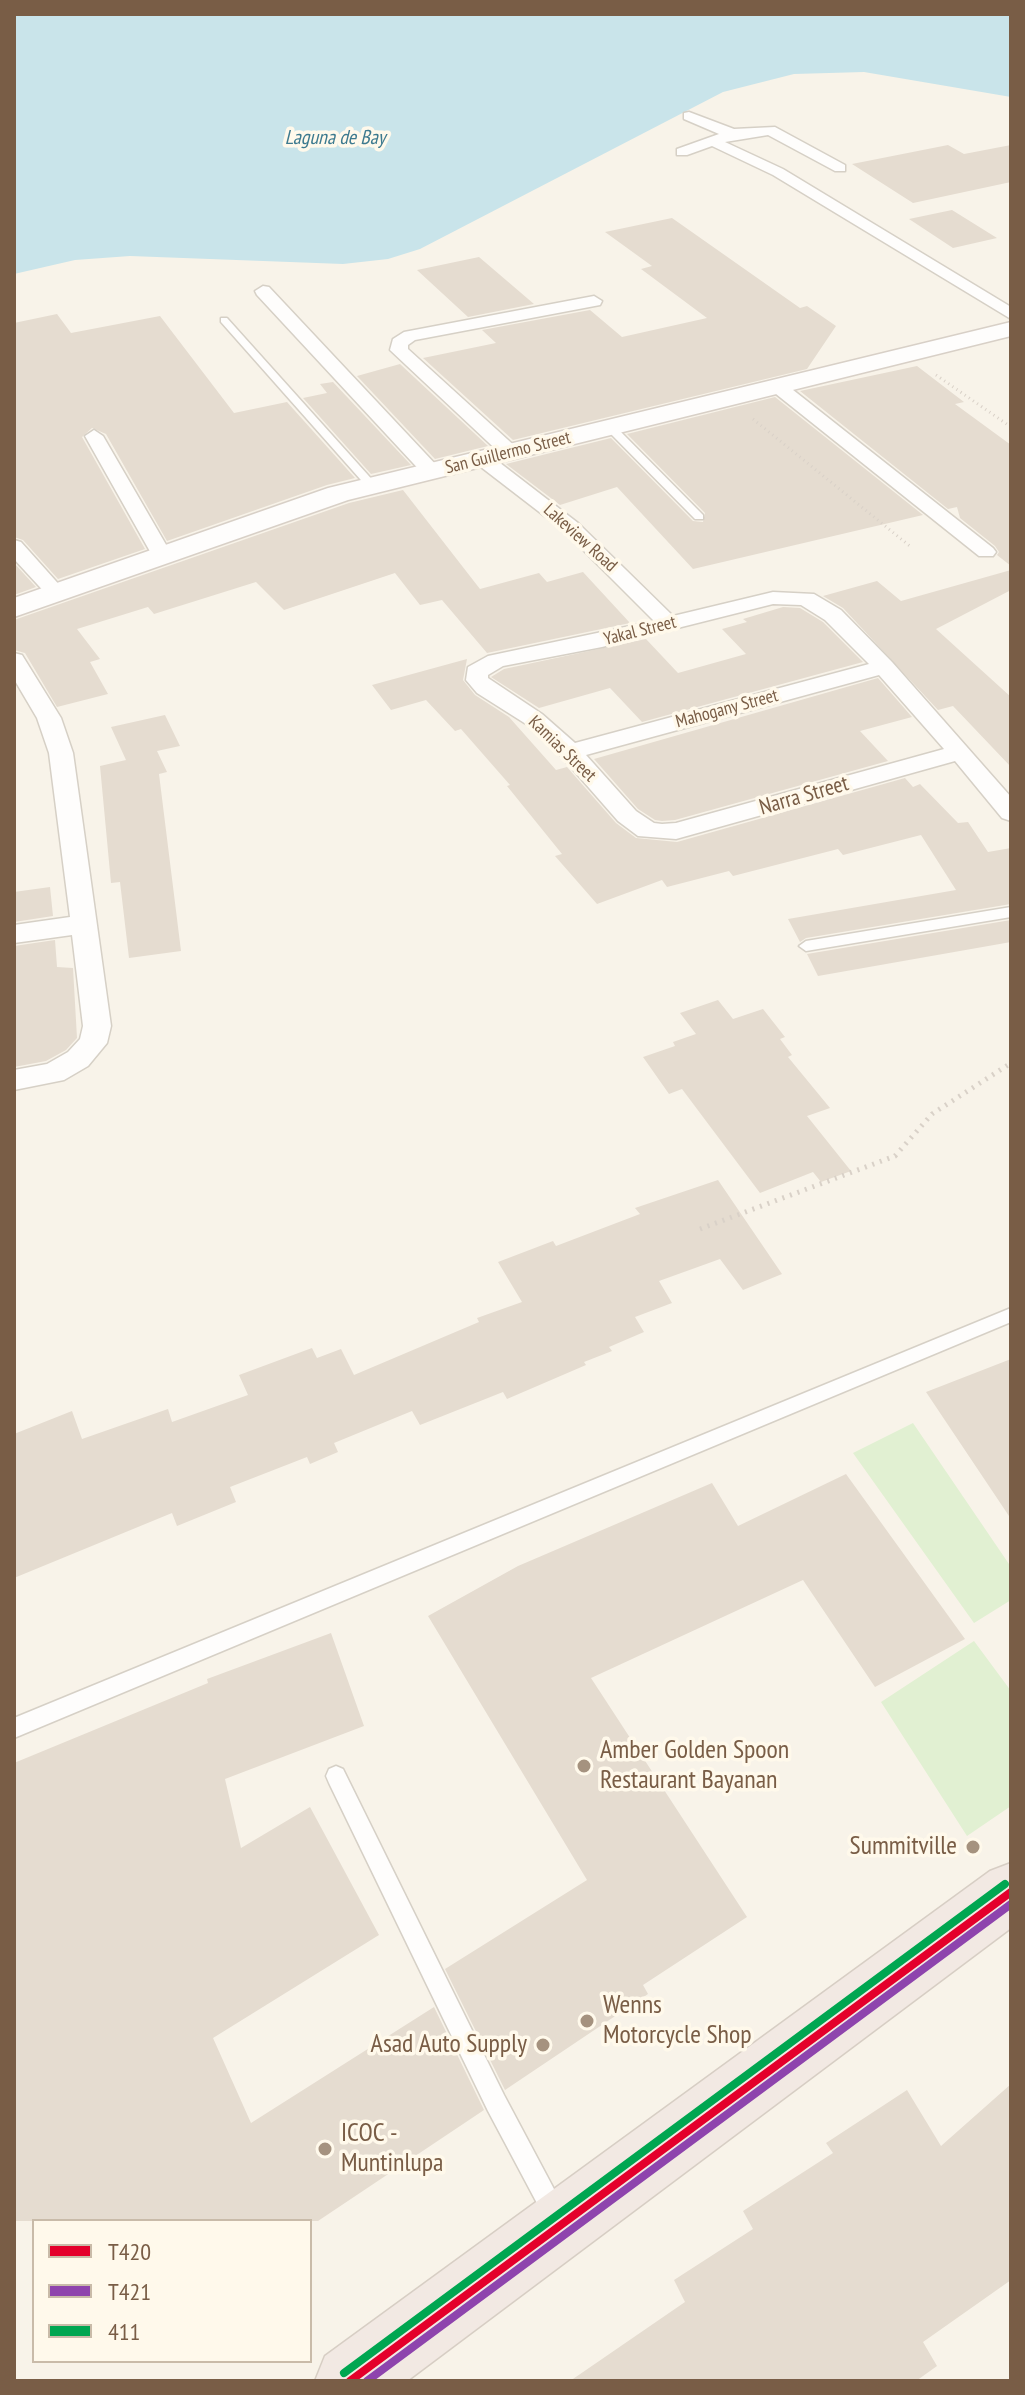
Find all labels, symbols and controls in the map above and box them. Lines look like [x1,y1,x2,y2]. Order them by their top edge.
water label: Laguna de Bay [285,126,385,150]
street label: San Guillermo Street [443,427,573,479]
street label: Lakeview Road [539,499,621,577]
street label: Yakal Street [602,612,678,650]
street label: Mahogany Street [673,685,781,733]
street label: Kamias Street [524,711,600,787]
street label: Narra Street [756,771,852,821]
place label: Amber Golden Spoon Restaurant Bayanan [600,1735,789,1796]
marker: Amber Golden Spoon Restaurant Bayanan [575,1757,593,1775]
place label: Summitville [850,1831,957,1863]
marker: Summitville [964,1838,982,1856]
place label: Wenns Motorcycle Shop [603,1990,752,2052]
marker: Wenns Motorcycle Shop [578,2012,596,2030]
place label: Asad Auto Supply [371,2029,527,2061]
marker: Asad Auto Supply [534,2036,552,2054]
place label: ICOC - Muntinlupa [341,2118,444,2180]
marker: ICOC - Muntinlupa [316,2140,334,2158]
legend [32,2219,312,2363]
text: T420 [108,2236,151,2267]
text: T421 [108,2276,151,2307]
text: 411 [108,2316,140,2347]

